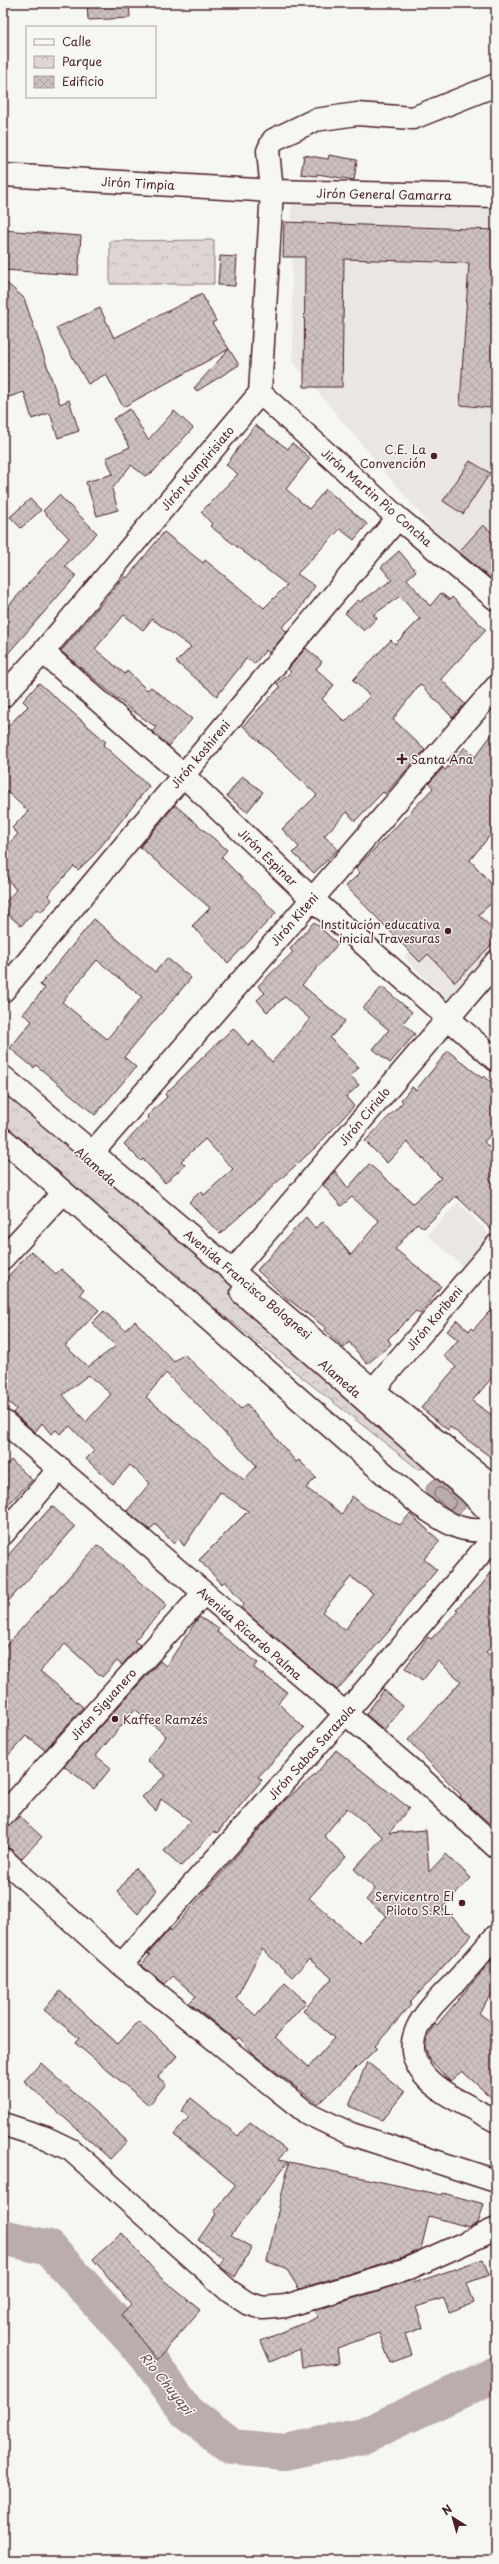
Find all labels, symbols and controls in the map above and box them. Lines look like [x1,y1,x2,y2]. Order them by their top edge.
legend [26,26,156,98]
text: Calle [62,32,92,50]
text: Parque [62,52,102,70]
text: Edificio [62,72,104,90]
street label: Jirón Timpia [101,172,176,194]
street label: Jirón General Gamarra [316,184,452,204]
street label: Jirón Kumpirisiato [156,421,238,514]
place label: C.E. La Convención [360,440,426,472]
street label: Jirón Martin Pio Concha [318,444,437,551]
marker: C.E. La Convención [429,451,439,461]
street label: Jirón koshireni [166,716,234,792]
place label: Santa Ana [411,750,474,768]
marker: Santa Ana [396,753,408,765]
street label: Jirón Espinar [234,824,302,891]
street label: Jirón Kiteni [266,888,322,950]
place label: Institución educativa inicial Travesuras [320,915,441,947]
marker: Institución educativa inicial Travesuras [443,926,453,936]
street label: Jirón Cirialo [334,1083,394,1149]
street label: Alameda [71,1142,121,1190]
street label: Avenida Francisco Bolognesi [180,1225,316,1343]
street label: Jirón Koribeni [402,1282,466,1354]
street label: Alameda [315,1354,366,1402]
street label: Avenida Ricardo Palma [194,1582,307,1684]
street label: Jirón Siguanero [66,1664,141,1744]
street label: Jirón Sabas Sarazola [263,1700,359,1804]
place label: Kaffee Ramzés [123,1710,208,1728]
marker: Kaffee Ramzés [110,1714,120,1724]
place label: Servicentro El Piloto S.R.L. [375,1887,454,1919]
marker: Servicentro El Piloto S.R.L. [457,1898,467,1908]
water label: Rio Chuyapi [136,2348,199,2420]
north arrow [433,2498,473,2538]
text: N [438,2500,456,2519]

